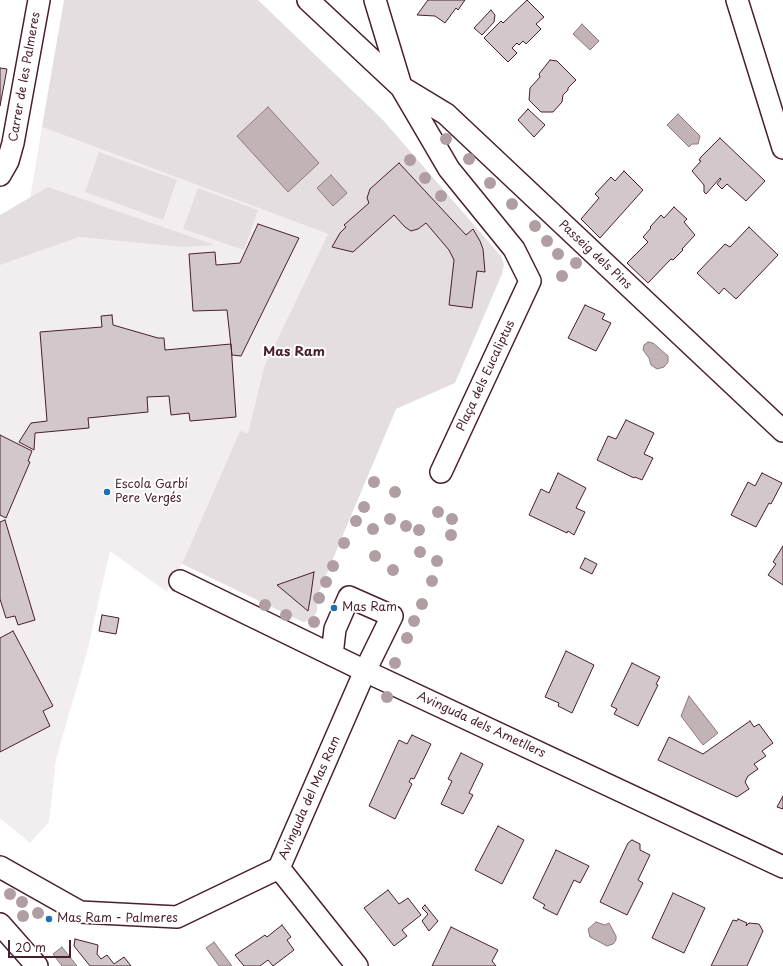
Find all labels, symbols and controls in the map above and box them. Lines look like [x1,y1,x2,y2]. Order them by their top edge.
street label: Carrer de les Palmeres [6,11,44,143]
street label: Passeig dels Pins [555,217,635,293]
street label: Plaça dels Eucaliptus [454,318,518,434]
district label: Mas Ram [263,344,325,360]
place label: Escola Garbí Pere Vergés [115,478,188,506]
marker: Escola Garbí Pere Vergés [102,487,112,497]
place label: Mas Ram [342,601,397,615]
marker: Mas Ram [329,603,339,613]
street label: Avinguda dels Ametllers [415,689,547,761]
street label: Avinguda del Mas Ram [276,734,344,862]
place label: Mas Ram - Palmeres [57,912,178,926]
marker: Mas Ram - Palmeres [44,914,54,924]
scale bar [10,932,73,958]
text: 20 m [15,938,46,956]

